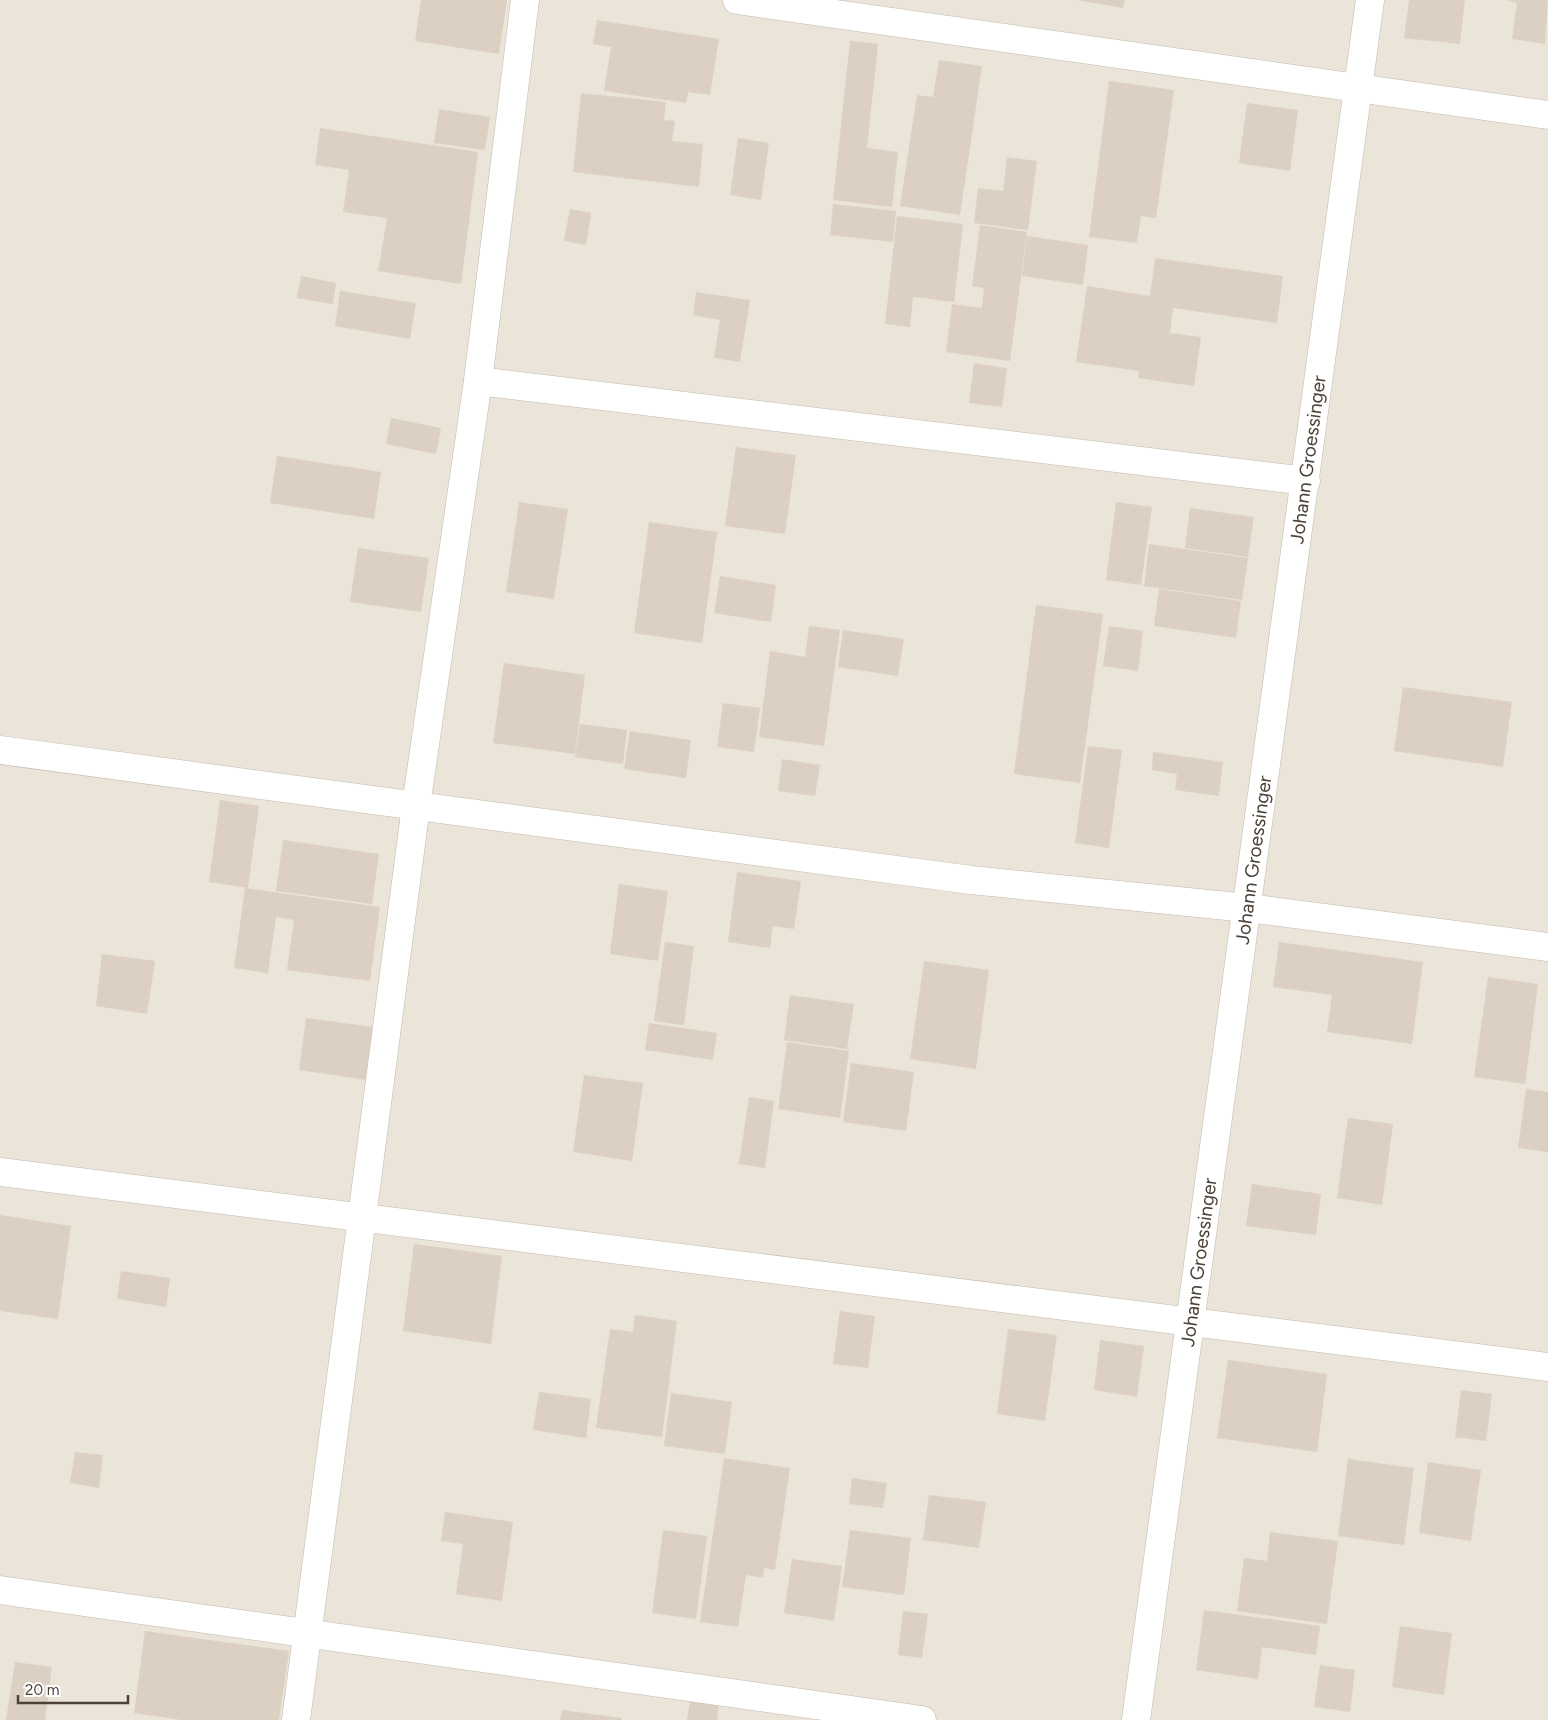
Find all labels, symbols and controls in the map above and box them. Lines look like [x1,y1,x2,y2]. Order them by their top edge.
street label: Johann Groessinger [1285,373,1331,545]
street label: Johann Groessinger [1231,774,1276,946]
street label: Johann Groessinger [1176,1176,1222,1348]
scale bar [18,1672,128,1704]
text: 20 m [25,1681,59,1699]

